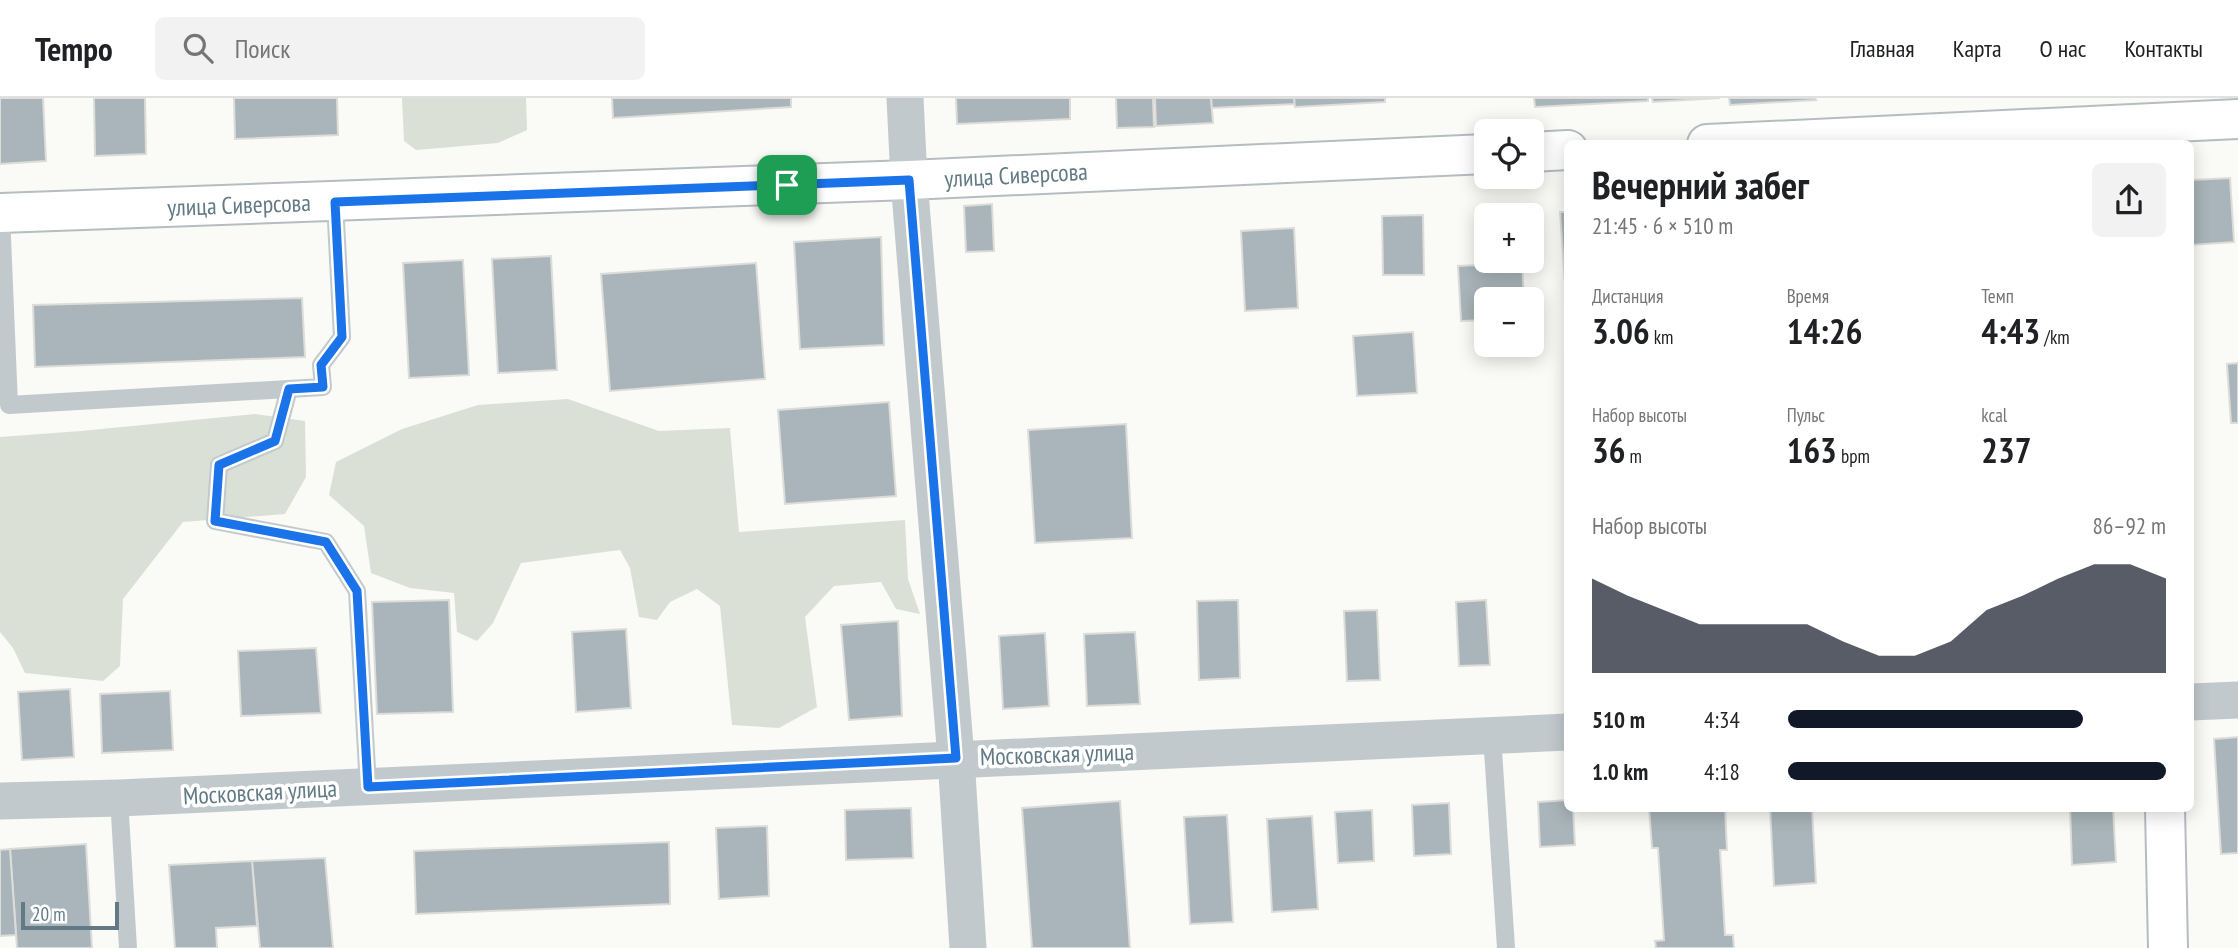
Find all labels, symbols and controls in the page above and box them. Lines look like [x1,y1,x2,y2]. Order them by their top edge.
search box [155,17,645,80]
text: Tempo [35,27,113,70]
icon: search [179,29,217,67]
text: Поиск [235,32,290,65]
text: Главная [1850,33,1915,64]
text: Карта [1953,33,2002,64]
text: О нас [2040,33,2086,64]
text: Контакты [2124,33,2203,64]
map controls [1474,119,1544,357]
button: locate [1474,119,1544,189]
pin [757,155,817,215]
street label: улица Сиверсова [943,156,1089,194]
text: Вечерний забег [1592,160,1809,209]
button: share [2092,163,2166,237]
icon: arrive [768,166,806,204]
street label: улица Сиверсова [167,187,311,223]
button: + [1474,203,1544,273]
text: 21:45 · 6 × 510 m [1592,211,1733,240]
text: Дистанция [1592,284,1663,308]
text: Время [1787,284,1829,308]
text: Темп [1981,284,2014,308]
button: − [1474,287,1544,357]
text: 3.06 [1592,308,1650,354]
text: 14:26 [1787,308,1862,354]
text: 4:43 [1981,308,2040,354]
text: km [1650,325,1673,349]
text: /km [2040,325,2070,349]
text: Набор высоты [1592,403,1687,427]
text: Пульс [1787,403,1825,427]
text: kcal [1981,403,2007,427]
text: 36 [1592,427,1625,473]
text: 163 [1787,427,1837,473]
text: 237 [1981,427,2032,473]
text: m [1625,444,1642,468]
text: bpm [1837,444,1870,468]
text: Набор высоты [1592,511,1707,540]
text: 86–92 m [2093,511,2166,540]
text: 510 m [1592,705,1645,734]
text: 4:34 [1704,705,1740,734]
street label: Московская улица [979,736,1135,772]
text: 1.0 km [1592,757,1648,786]
text: 4:18 [1704,757,1740,786]
street label: Московская улица [182,772,338,812]
scale bar [21,899,119,931]
text: 20 m [32,902,66,926]

